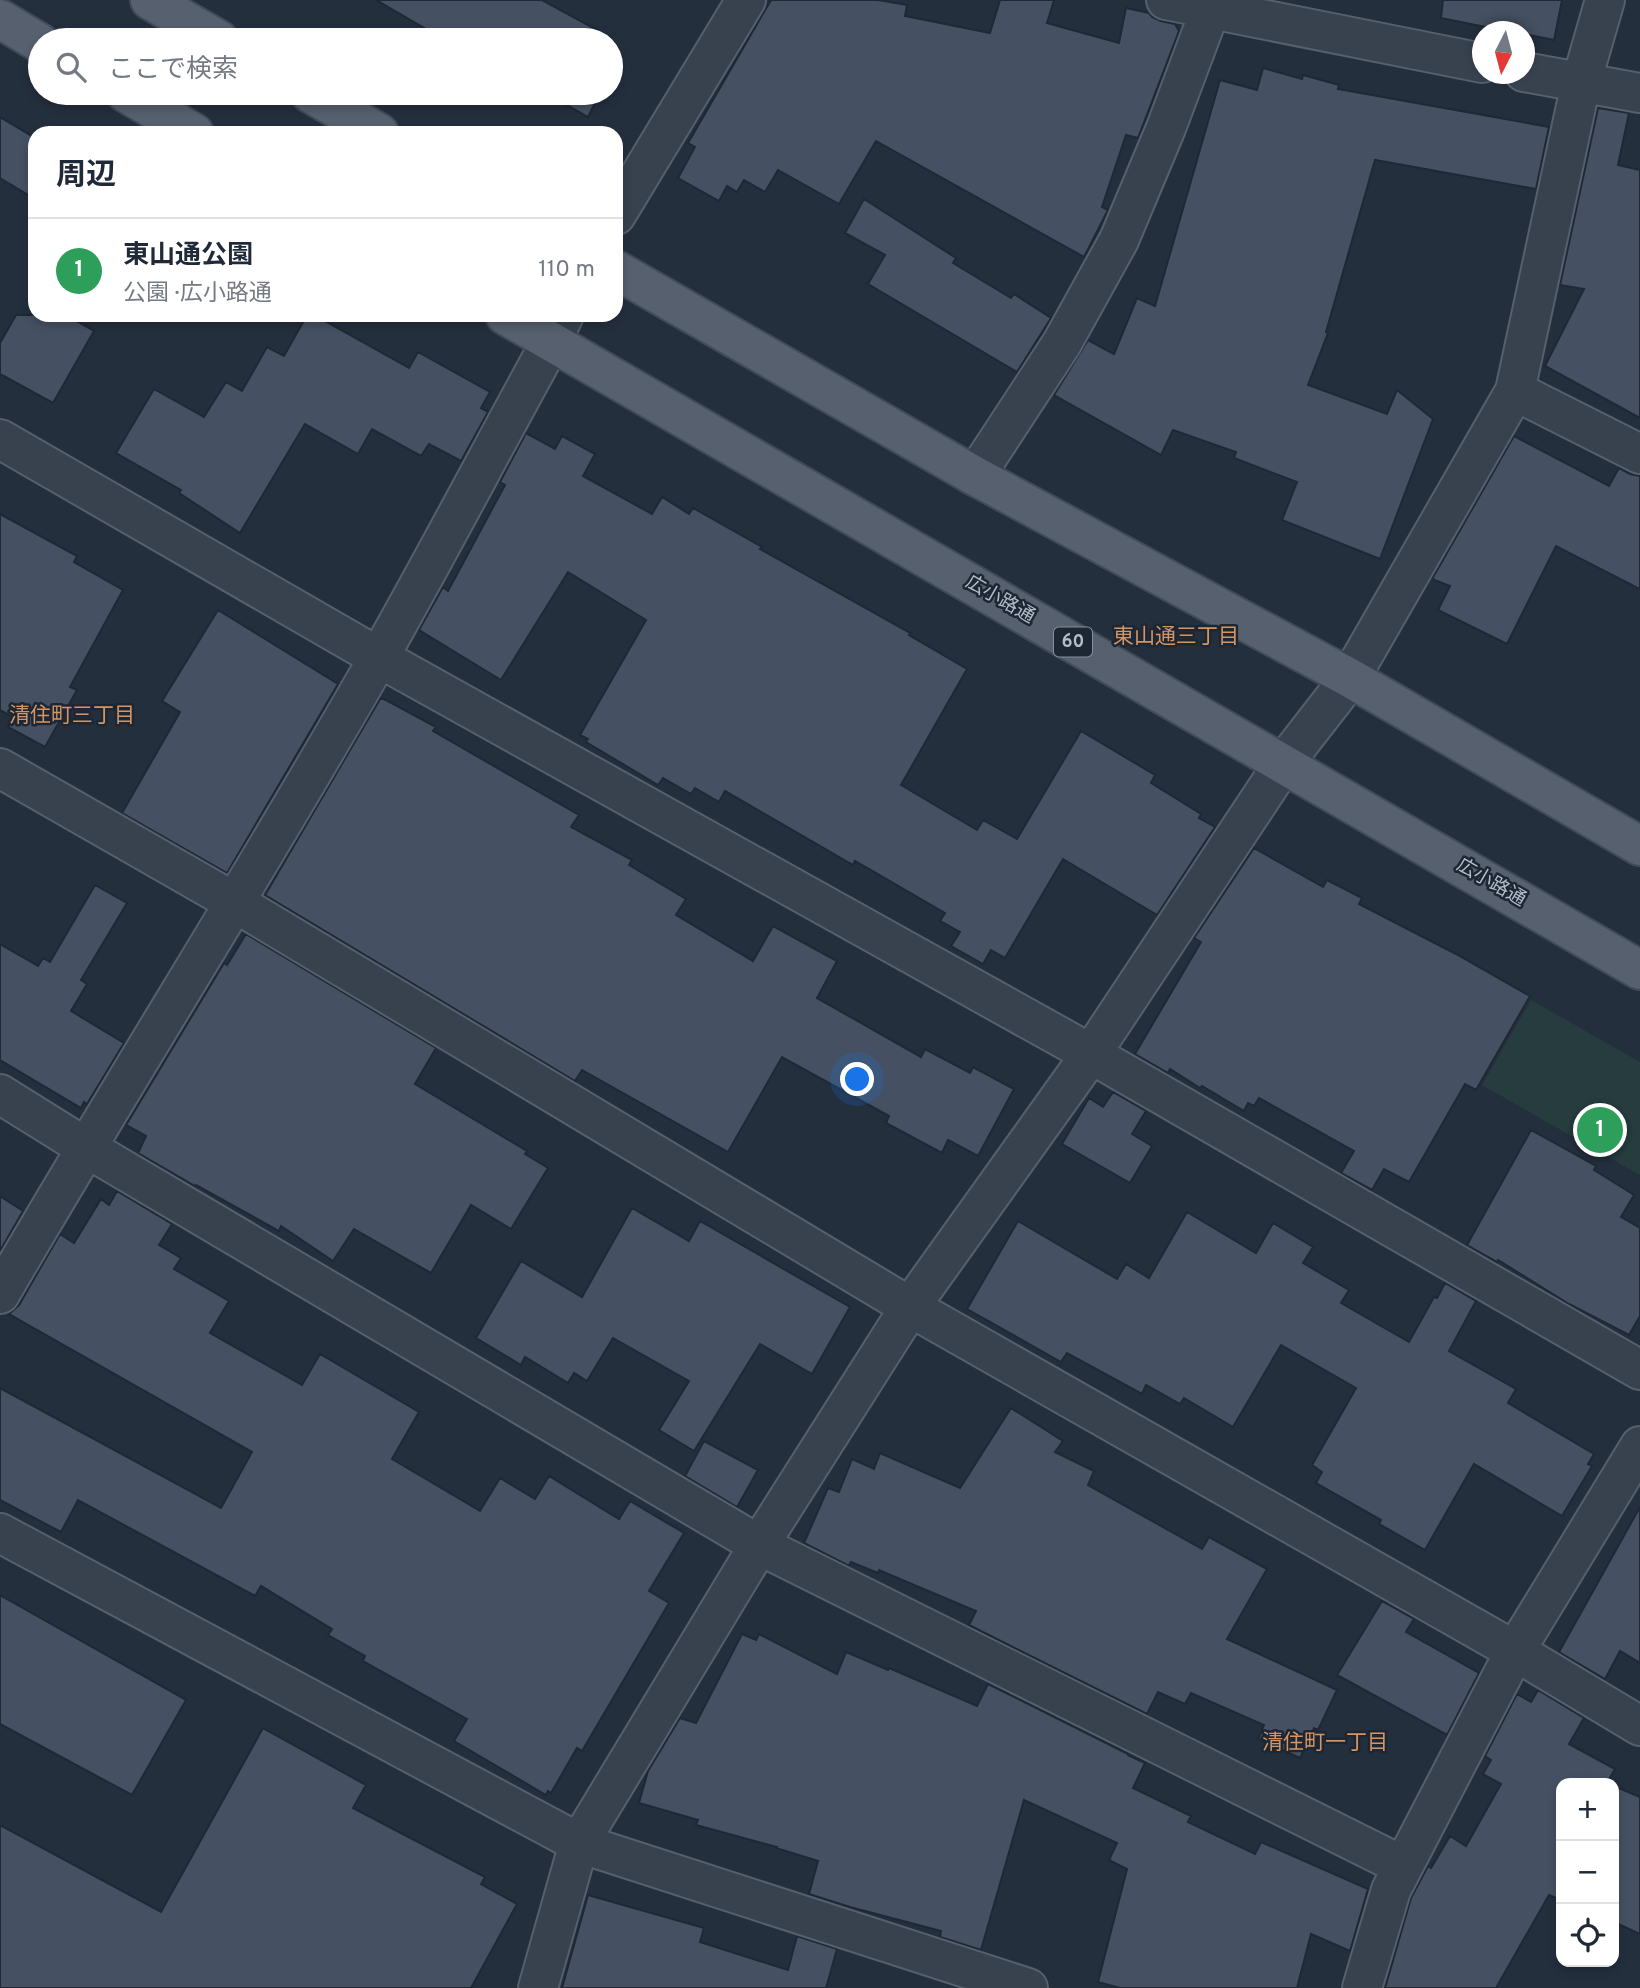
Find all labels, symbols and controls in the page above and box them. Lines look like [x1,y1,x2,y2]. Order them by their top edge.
north arrow [1472,21,1535,84]
search box [28,28,623,105]
icon: search [52,48,90,86]
text: ここで検索 [108,54,238,87]
text: 周辺 [56,158,116,195]
text: 東山通公園 [123,240,253,273]
text: 1 [74,256,84,285]
text: 110 m [538,256,595,285]
text: 公園 · 広小路通 [123,280,272,309]
street label: 広小路通 [961,571,1039,629]
district label: 東山通三丁目 [1113,624,1239,651]
road number: 60 [1054,628,1092,656]
district label: 清住町三丁目 [9,703,135,730]
street label: 広小路通 [1452,854,1530,912]
your location [840,1062,874,1096]
pin: 1 [1577,1104,1623,1156]
district label: 清住町一丁目 [1262,1730,1388,1757]
map controls [1556,1778,1619,1967]
button: + [1556,1778,1619,1841]
button: − [1556,1841,1619,1904]
button: locate [1556,1904,1619,1967]

